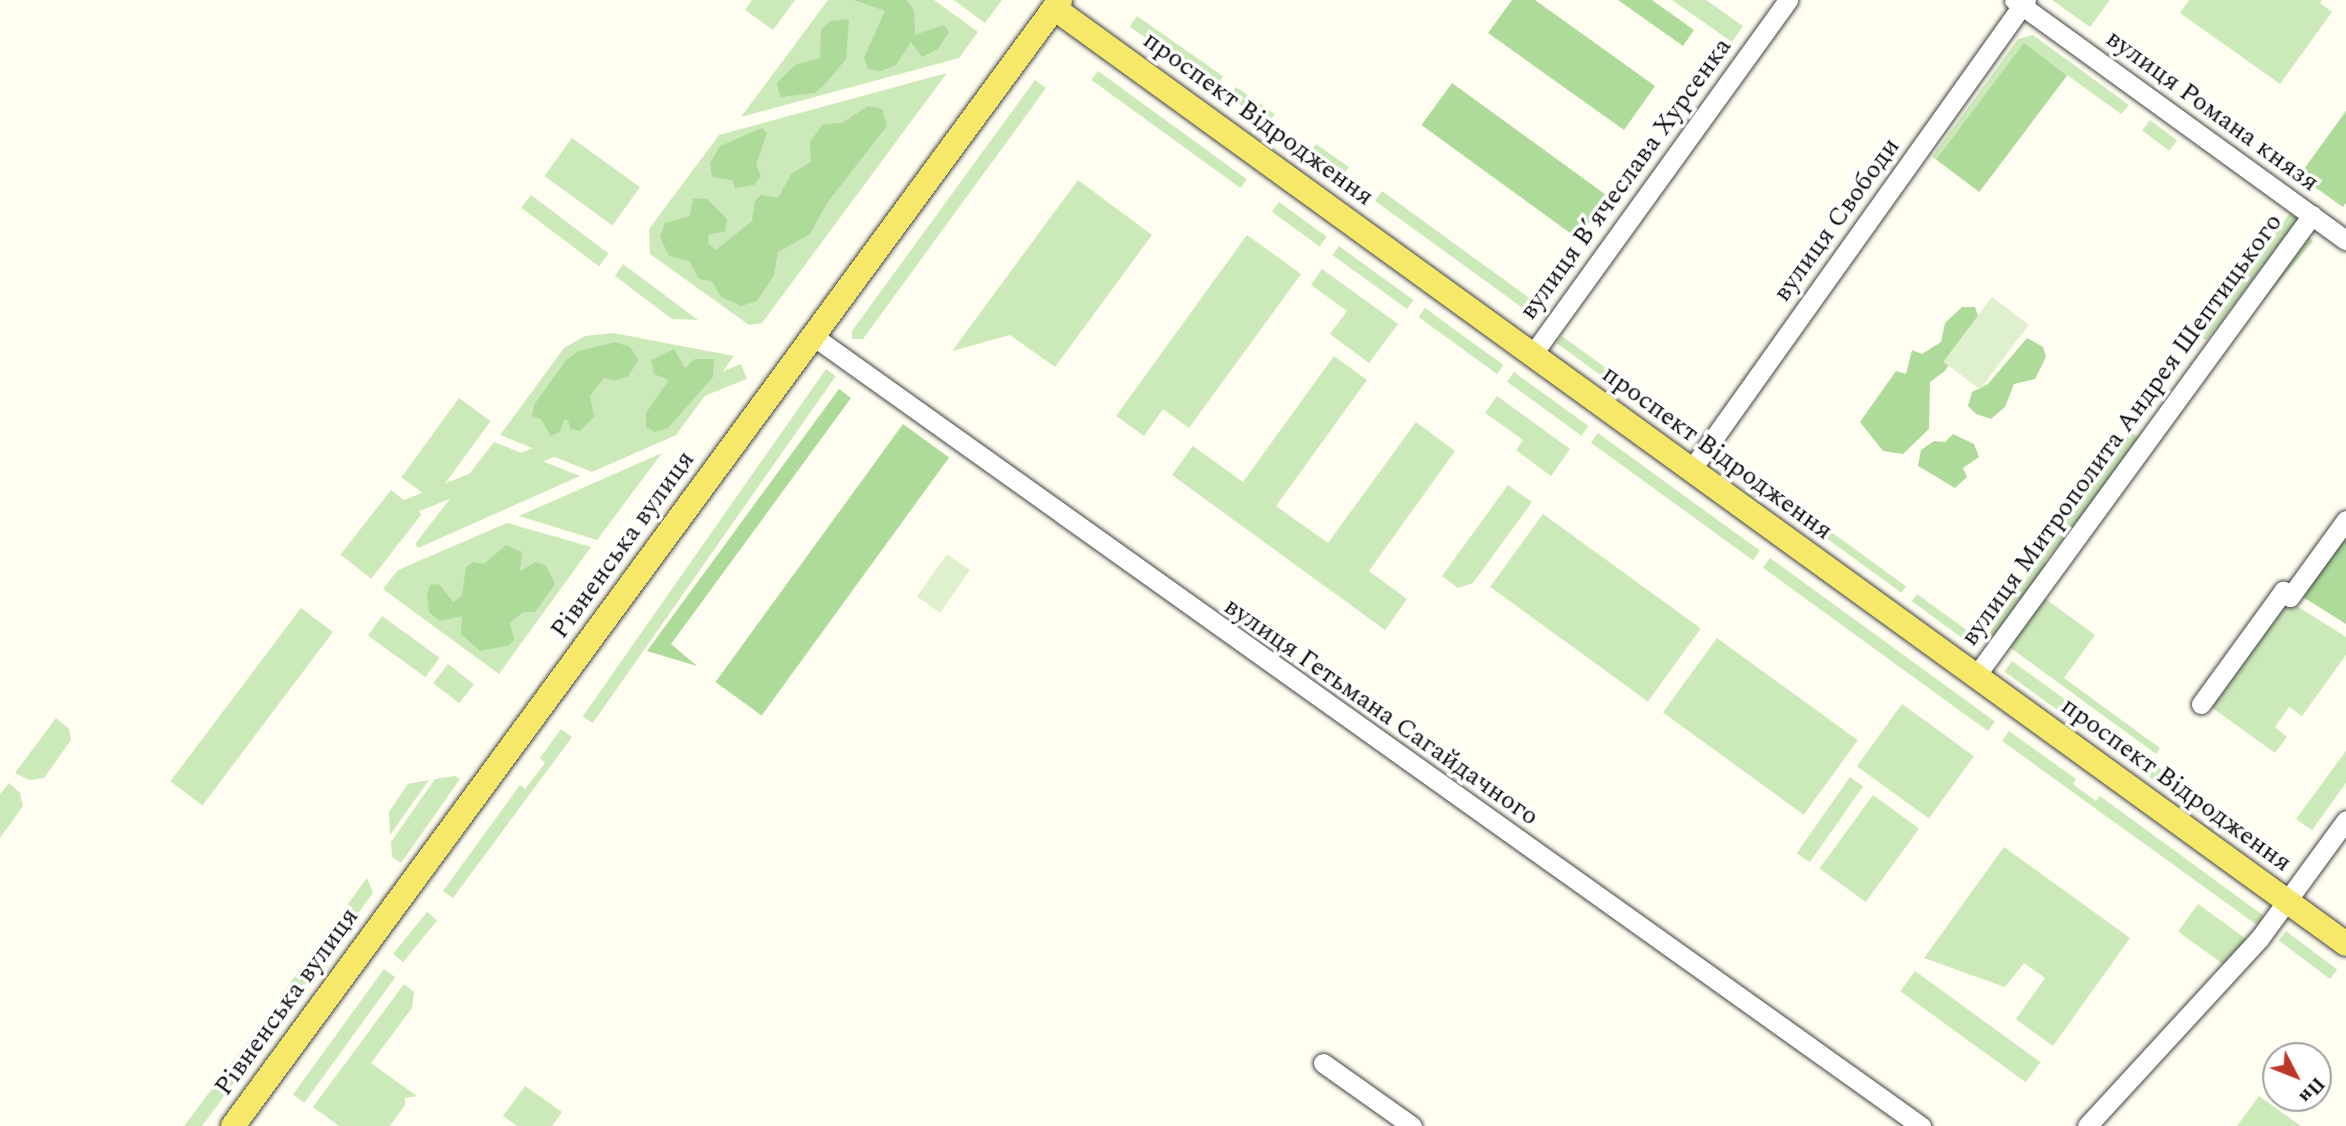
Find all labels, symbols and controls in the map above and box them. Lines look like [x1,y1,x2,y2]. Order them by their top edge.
street label: вулиця Романа князя [2100,23,2324,199]
street label: проспект Відродження [1137,25,1379,213]
street label: вулиця Вʼячеслава Хурсенка [1513,32,1739,326]
street label: вулиця Свободи [1767,132,1907,308]
street label: вулиця Митрополита Андрея Шептицького [1955,208,2289,652]
street label: проспект Відродження [1596,359,1838,547]
street label: Рівненська вулиця [544,445,702,645]
street label: вулиця Гетьмана Сагайдачного [1218,591,1544,833]
street label: проспект Відродження [2055,691,2297,879]
street label: Рівненська вулиця [208,902,366,1102]
north arrow [2262,1042,2332,1112]
text: Пн [2292,1070,2331,1110]

